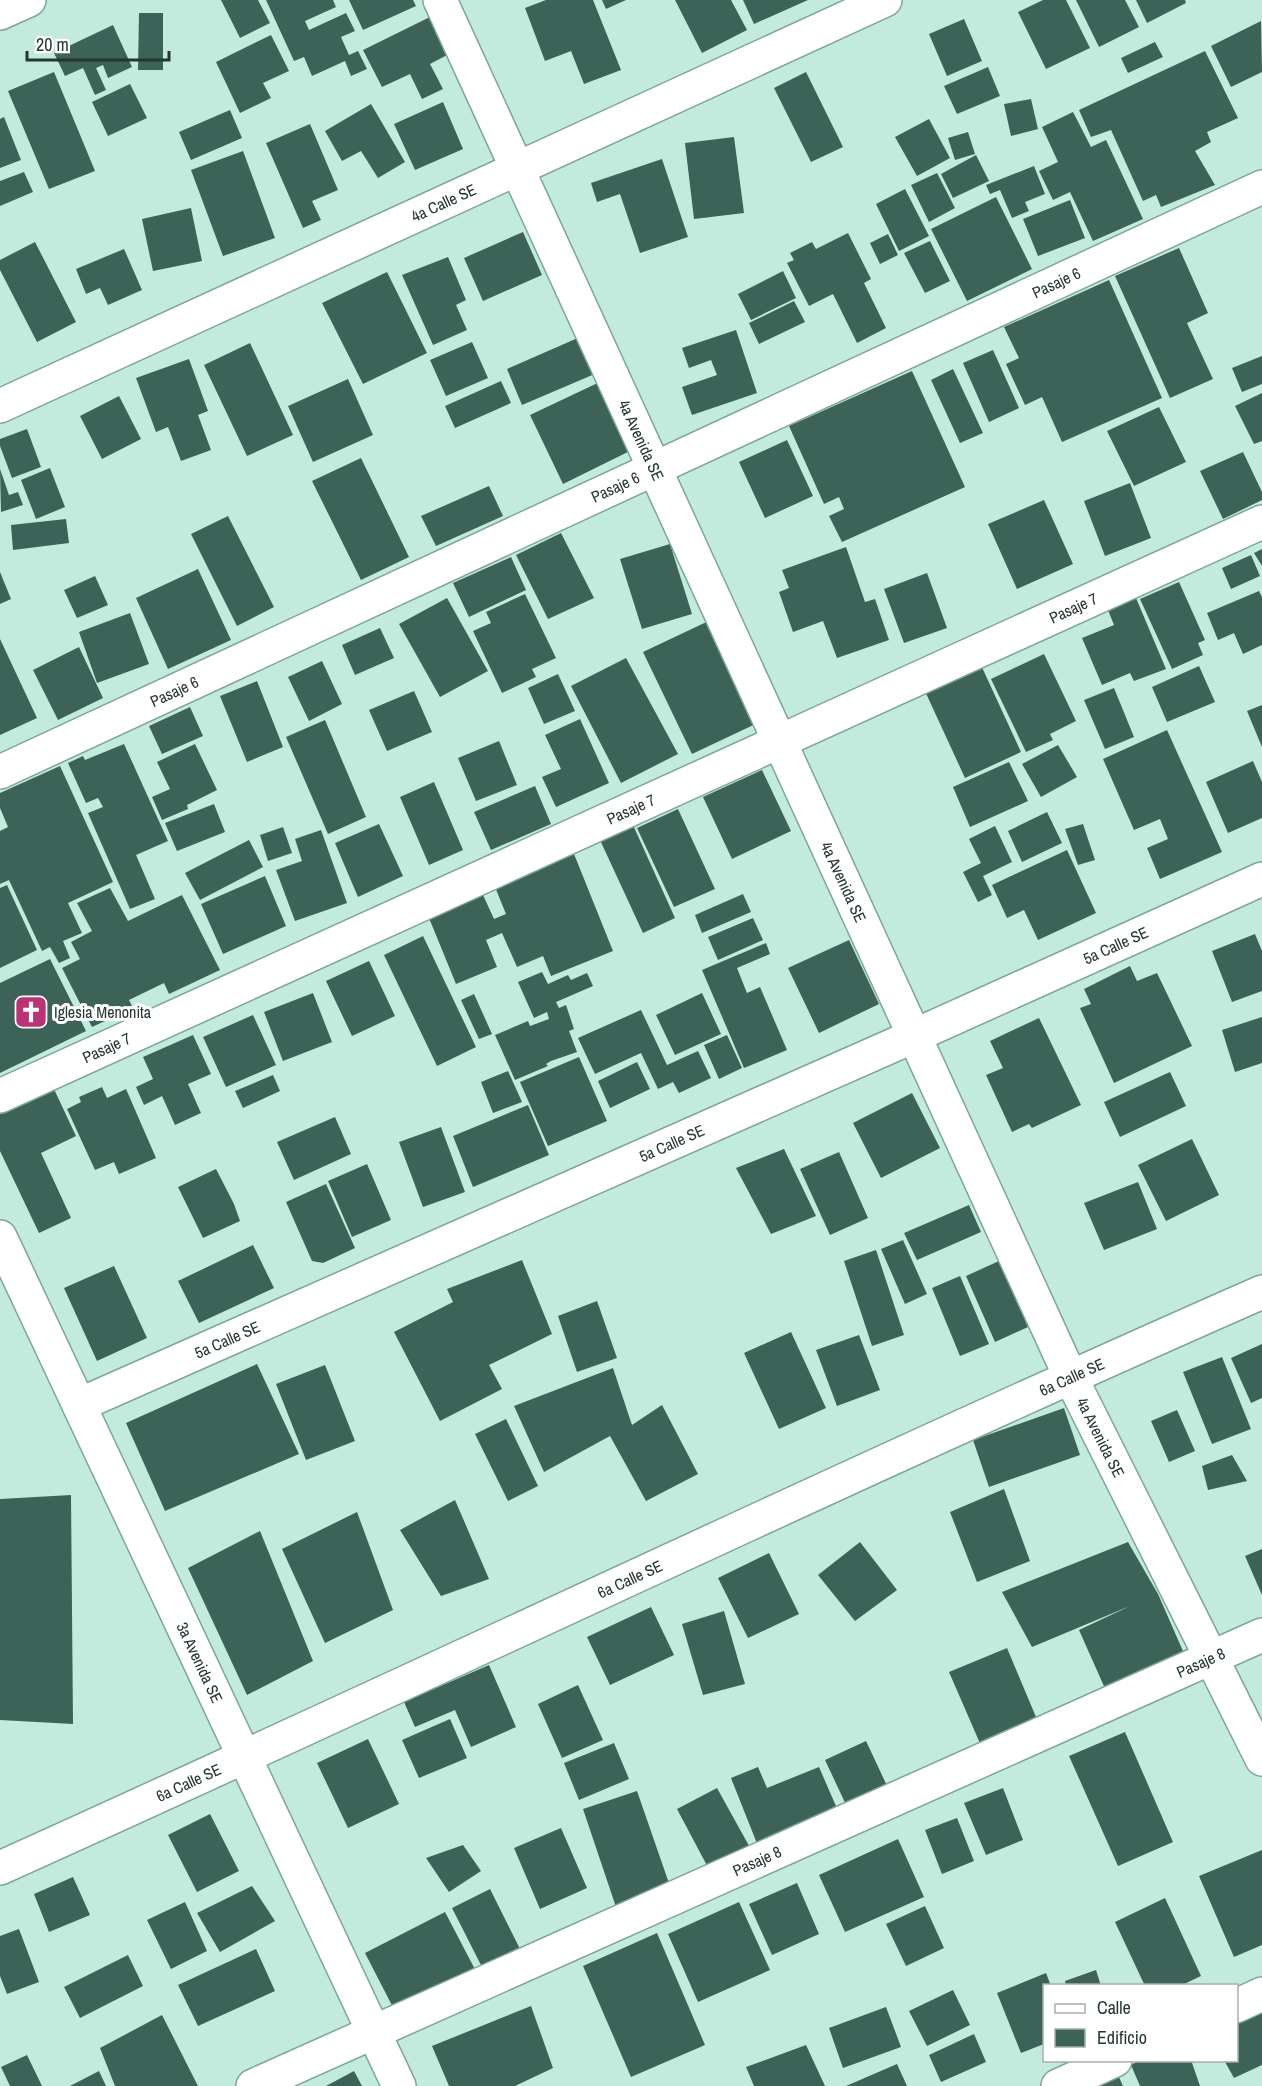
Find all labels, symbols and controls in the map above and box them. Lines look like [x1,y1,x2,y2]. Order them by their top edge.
scale bar [27,24,170,62]
text: 20 m [36,32,69,57]
street label: 4a Calle SE [407,178,480,227]
street label: Pasaje 6 [1028,262,1084,303]
street label: 4a Avenida SE [613,396,670,484]
street label: Pasaje 6 [587,466,643,508]
street label: Pasaje 7 [1045,587,1101,628]
street label: Pasaje 6 [146,671,202,712]
street label: Pasaje 7 [603,788,659,830]
street label: 4a Avenida SE [816,838,872,926]
street label: 5a Calle SE [1079,921,1152,969]
church icon: Iglesia Menonita [13,994,49,1030]
place label: Iglesia Menonita [54,1001,152,1023]
street label: Pasaje 7 [79,1027,134,1068]
street label: 5a Calle SE [636,1119,708,1167]
street label: 5a Calle SE [191,1315,263,1364]
street label: 6a Calle SE [1036,1352,1108,1401]
street label: 4a Avenida SE [1072,1394,1130,1481]
street label: 6a Calle SE [594,1554,666,1603]
street label: 3a Avenida SE [172,1618,228,1706]
street label: Pasaje 8 [1173,1642,1228,1683]
street label: 6a Calle SE [152,1758,225,1807]
street label: Pasaje 8 [729,1840,785,1881]
legend [1043,1984,1238,2062]
text: Calle [1097,1995,1131,2020]
text: Edificio [1097,2025,1147,2050]

